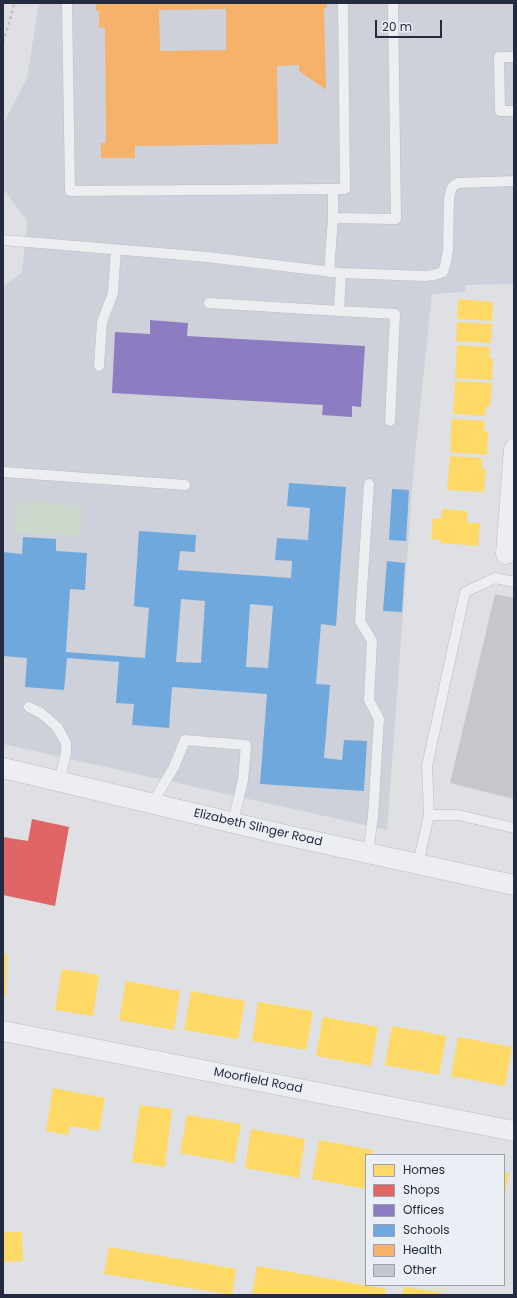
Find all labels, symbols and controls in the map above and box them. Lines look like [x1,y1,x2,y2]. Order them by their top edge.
scale bar [377,12,444,38]
text: 20 m [382,18,412,35]
street label: Elizabeth Slinger Road [192,806,324,850]
street label: Moorfield Road [212,1065,304,1097]
legend [365,1154,505,1286]
text: Homes [403,1161,445,1178]
text: Shops [403,1181,440,1198]
text: Offices [403,1201,444,1218]
text: Schools [403,1221,450,1238]
text: Health [403,1241,442,1258]
text: Other [403,1261,436,1278]

